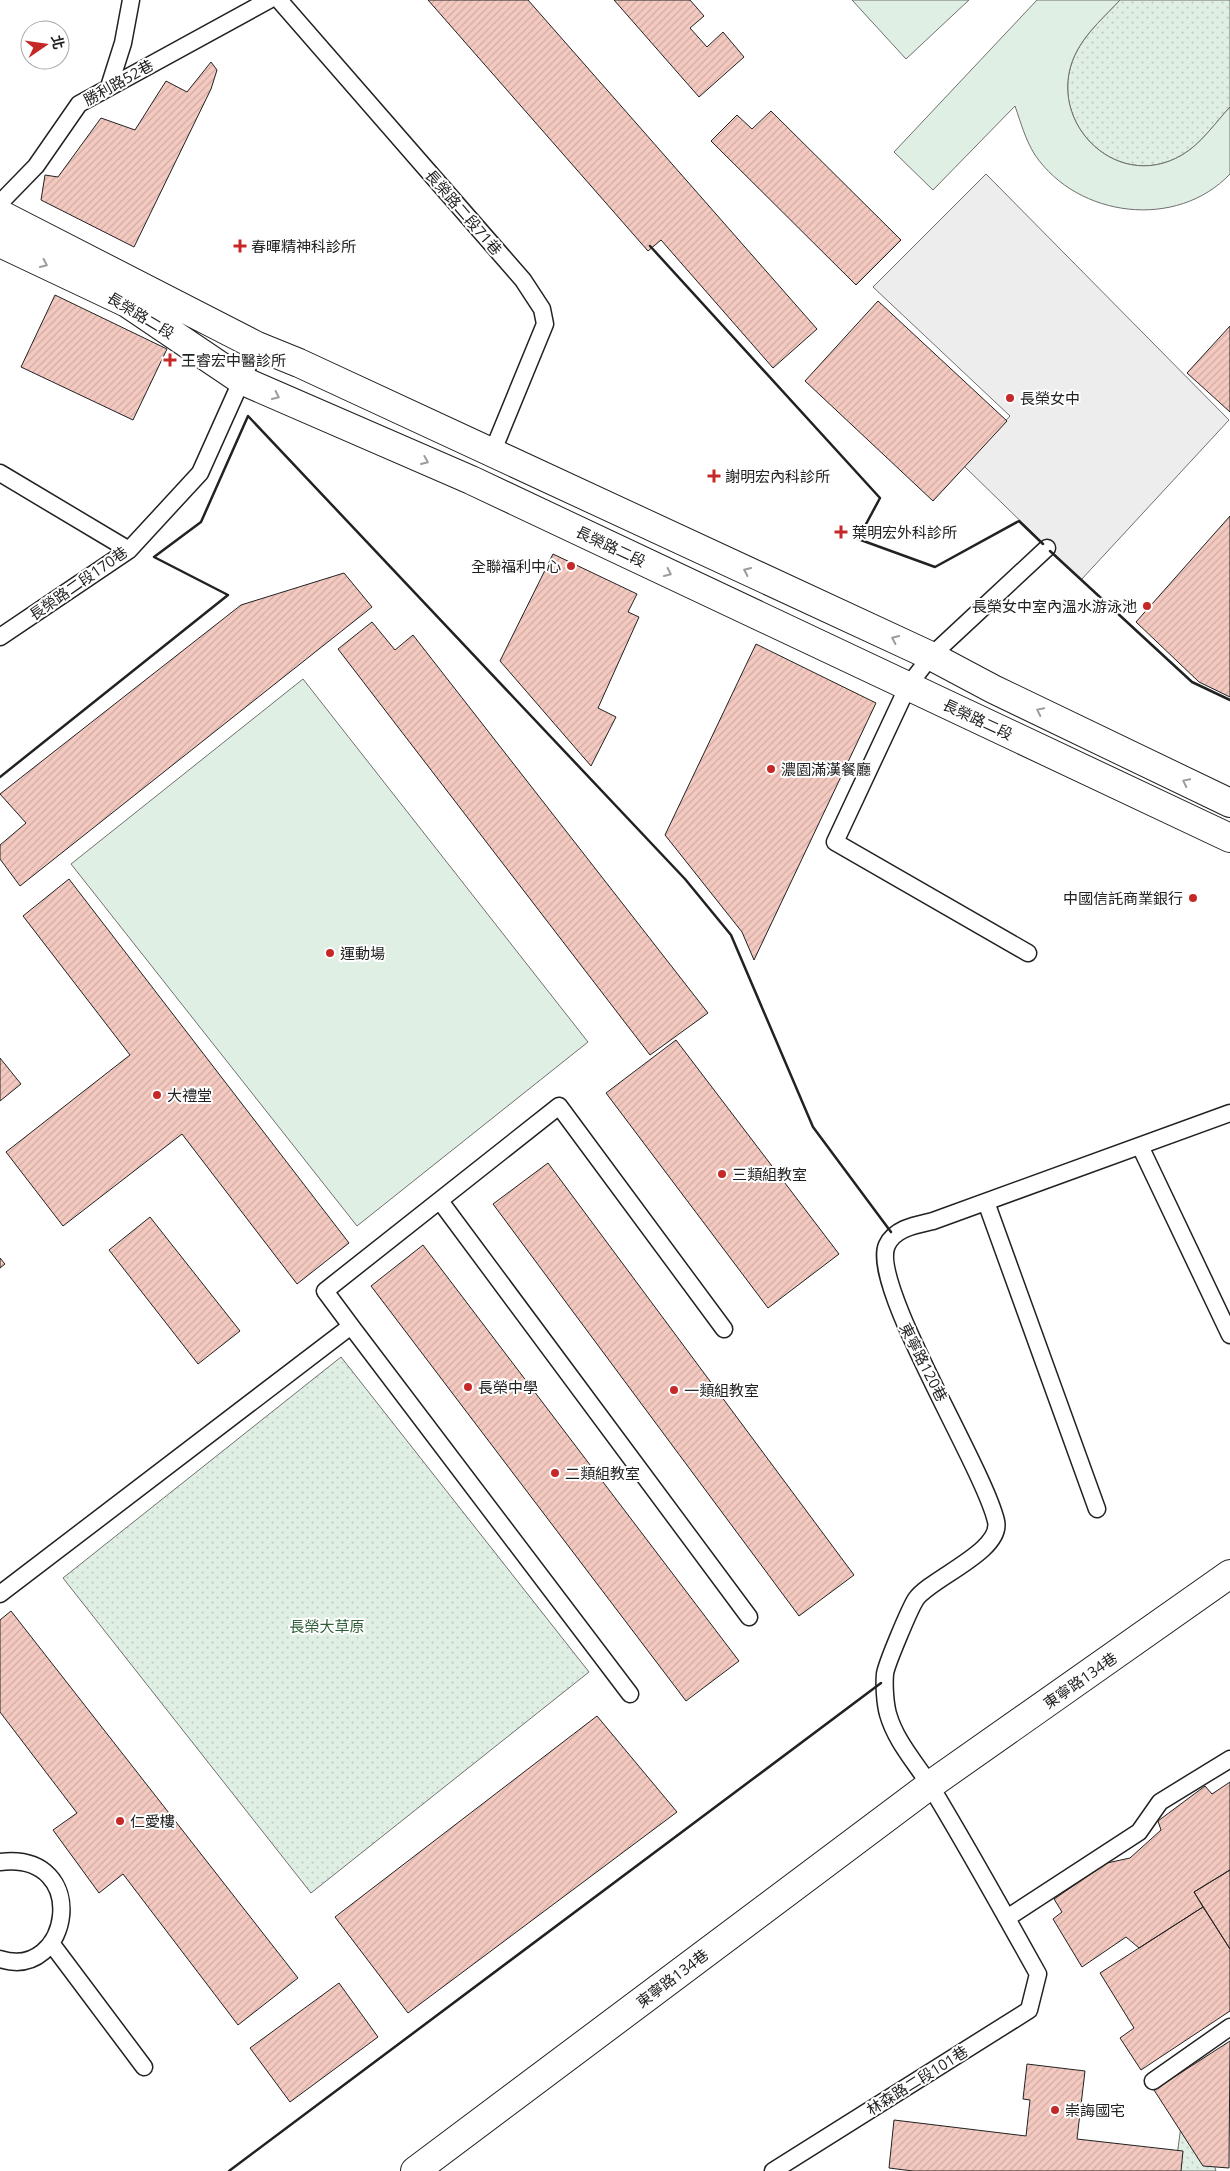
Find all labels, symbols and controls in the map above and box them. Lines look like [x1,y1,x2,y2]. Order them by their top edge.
north arrow [20,20,70,70]
text: 北 [47,33,69,51]
street label: 勝利路52巷 [79,55,157,109]
street label: 長榮路二段71巷 [421,165,507,259]
place label: 春暉精神科診所 [251,236,356,256]
marker: 春暉精神科診所 [233,239,247,253]
one-way arrow [39,258,48,268]
street label: 長榮路二段 [104,287,178,343]
place label: 王睿宏中醫診所 [181,350,286,370]
marker: 王睿宏中醫診所 [163,353,177,367]
place label: 長榮女中 [1020,388,1080,408]
one-way arrow [271,390,280,401]
marker: 長榮女中 [1004,392,1016,404]
one-way arrow [420,454,429,465]
place label: 謝明宏內科診所 [725,466,830,486]
marker: 謝明宏內科診所 [707,469,721,483]
street label: 長榮路二段 [573,521,649,571]
place label: 葉明宏外科診所 [852,522,957,542]
marker: 葉明宏外科診所 [834,525,848,539]
street label: 長榮路二段170巷 [25,542,131,624]
place label: 全聯福利中心 [471,556,561,576]
marker: 全聯福利中心 [565,560,577,572]
one-way arrow [743,566,752,577]
one-way arrow [663,567,672,577]
place label: 長榮女中室內溫水游泳池 [972,596,1137,616]
marker: 長榮女中室內溫水游泳池 [1141,600,1153,612]
one-way arrow [891,634,900,645]
street label: 長榮路二段 [940,694,1016,744]
one-way arrow [1036,707,1045,718]
place label: 濃園滿漢餐廳 [781,759,871,779]
marker: 濃園滿漢餐廳 [765,763,777,775]
one-way arrow [1182,778,1191,788]
place label: 中國信託商業銀行 [1063,888,1183,908]
marker: 中國信託商業銀行 [1187,892,1199,904]
place label: 運動場 [340,943,385,963]
marker: 運動場 [324,947,336,959]
place label: 大禮堂 [167,1085,212,1105]
marker: 大禮堂 [151,1089,163,1101]
place label: 三類組教室 [732,1164,807,1184]
marker: 三類組教室 [716,1168,728,1180]
street label: 東寧路120巷 [896,1319,952,1405]
place label: 長榮中學 [478,1377,538,1397]
place label: 一類組教室 [684,1380,759,1400]
marker: 長榮中學 [462,1381,474,1393]
marker: 一類組教室 [668,1384,680,1396]
place label: 二類組教室 [565,1463,640,1483]
marker: 二類組教室 [549,1467,561,1479]
park label: 長榮大草原 [289,1616,365,1636]
street label: 東寧路134巷 [1039,1647,1121,1713]
place label: 仁愛樓 [130,1811,175,1831]
marker: 仁愛樓 [114,1815,126,1827]
street label: 東寧路134巷 [632,1944,712,2012]
street label: 林森路二段101巷 [863,2041,971,2119]
place label: 崇誨國宅 [1065,2100,1125,2120]
marker: 崇誨國宅 [1049,2104,1061,2116]

